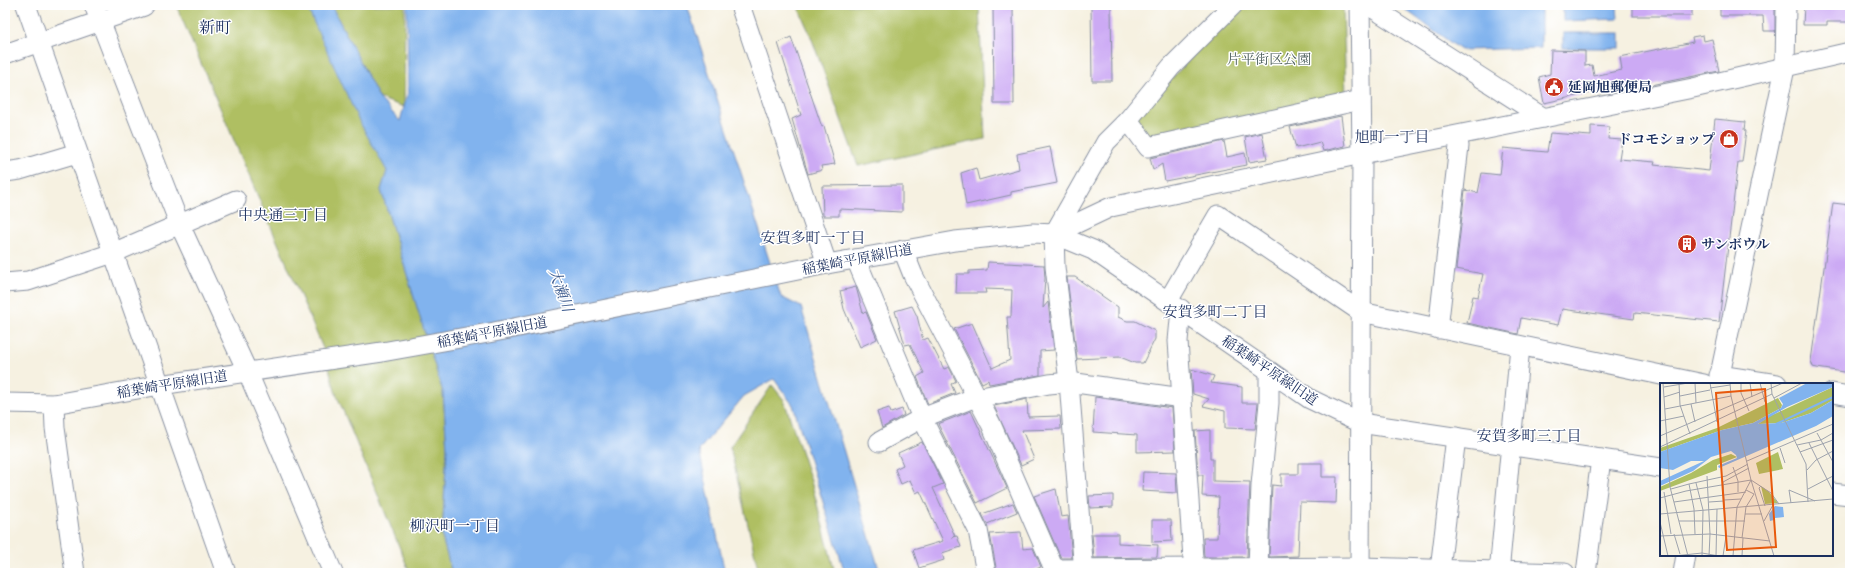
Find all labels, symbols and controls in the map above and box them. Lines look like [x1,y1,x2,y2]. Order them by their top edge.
district label: 新町 [199,18,231,38]
park label: 片平街区公園 [1227,51,1311,69]
public building icon: 延岡旭郵便局 [1543,76,1565,98]
place label: 延岡旭郵便局 [1568,79,1652,97]
district label: 旭町一丁目 [1354,128,1430,147]
shop icon: ドコモショップ [1718,128,1740,150]
place label: ドコモショップ [1618,131,1715,149]
district label: 中央通三丁目 [238,206,328,225]
district label: 安賀多町一丁目 [760,229,866,248]
building icon: サンボウル [1676,233,1698,255]
place label: サンボウル [1701,236,1770,254]
street label: 稲葉崎平原線旧道 [801,240,914,280]
water label: 大瀬川 [544,266,578,316]
district label: 安賀多町二丁目 [1162,303,1268,322]
street label: 稲葉崎平原線旧道 [436,313,549,353]
street label: 稲葉崎平原線旧道 [1218,332,1321,410]
street label: 稲葉崎平原線旧道 [115,367,229,403]
inset map [1660,383,1833,556]
district label: 安賀多町三丁目 [1476,427,1582,446]
district label: 柳沢町一丁目 [410,517,500,536]

